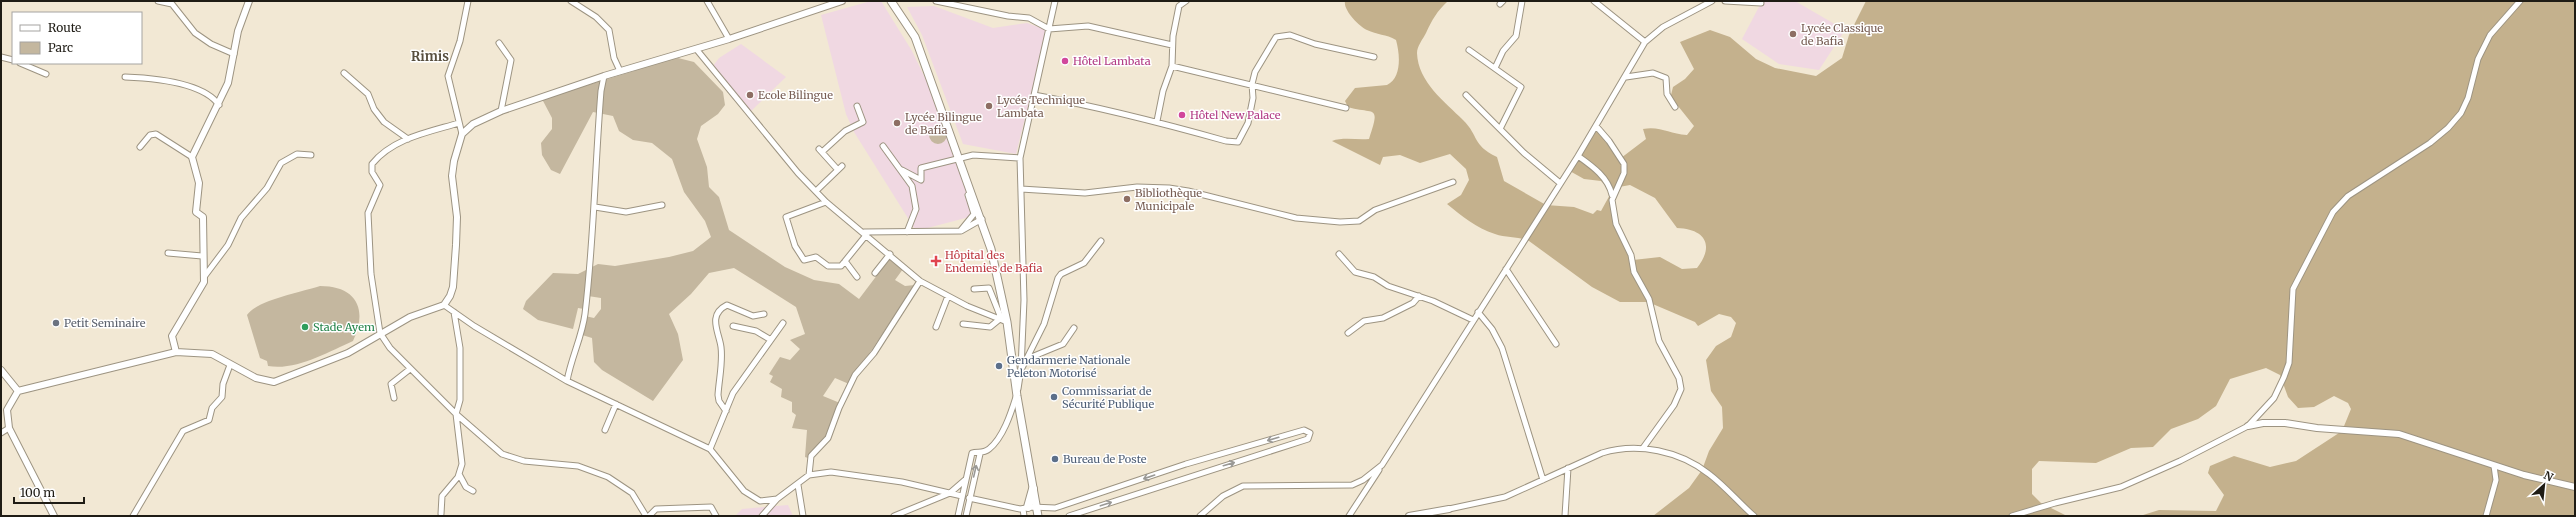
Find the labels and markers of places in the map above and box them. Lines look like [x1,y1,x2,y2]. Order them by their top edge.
place label: Lycée Classique de Bafia [1801,21,1883,48]
marker: Lycée Classique de Bafia [1788,29,1798,39]
place label: Hôtel Lambata [1073,54,1151,68]
marker: Hôtel Lambata [1060,56,1070,66]
place label: Ecole Bilingue [758,88,833,102]
marker: Ecole Bilingue [745,90,755,100]
place label: Lycée Technique Lambata [997,93,1085,120]
marker: Lycée Technique Lambata [984,101,994,111]
place label: Hôtel New Palace [1190,108,1281,122]
place label: Lycée Bilingue de Bafia [905,110,982,137]
marker: Hôtel New Palace [1177,110,1187,120]
marker: Lycée Bilingue de Bafia [892,118,902,128]
place label: Bibliothèque Municipale [1135,186,1202,213]
marker: Bibliothèque Municipale [1122,194,1132,204]
place label: Hôpital des Endemies de Bafia [945,248,1043,275]
marker: Hôpital des Endemies de Bafia [930,255,942,267]
place label: Petit Seminaire [64,316,146,330]
marker: Petit Seminaire [51,318,61,328]
place label: Stade Ayem [313,320,375,334]
marker: Stade Ayem [300,322,310,332]
place label: Gendarmerie Nationale Peleton Motorisé [1007,353,1131,380]
marker: Gendarmerie Nationale Peleton Motorisé [994,361,1004,371]
place label: Commissariat de Sécurité Publique [1062,384,1154,411]
marker: Commissariat de Sécurité Publique [1049,392,1059,402]
place label: Bureau de Poste [1063,452,1147,466]
marker: Bureau de Poste [1050,454,1060,464]

